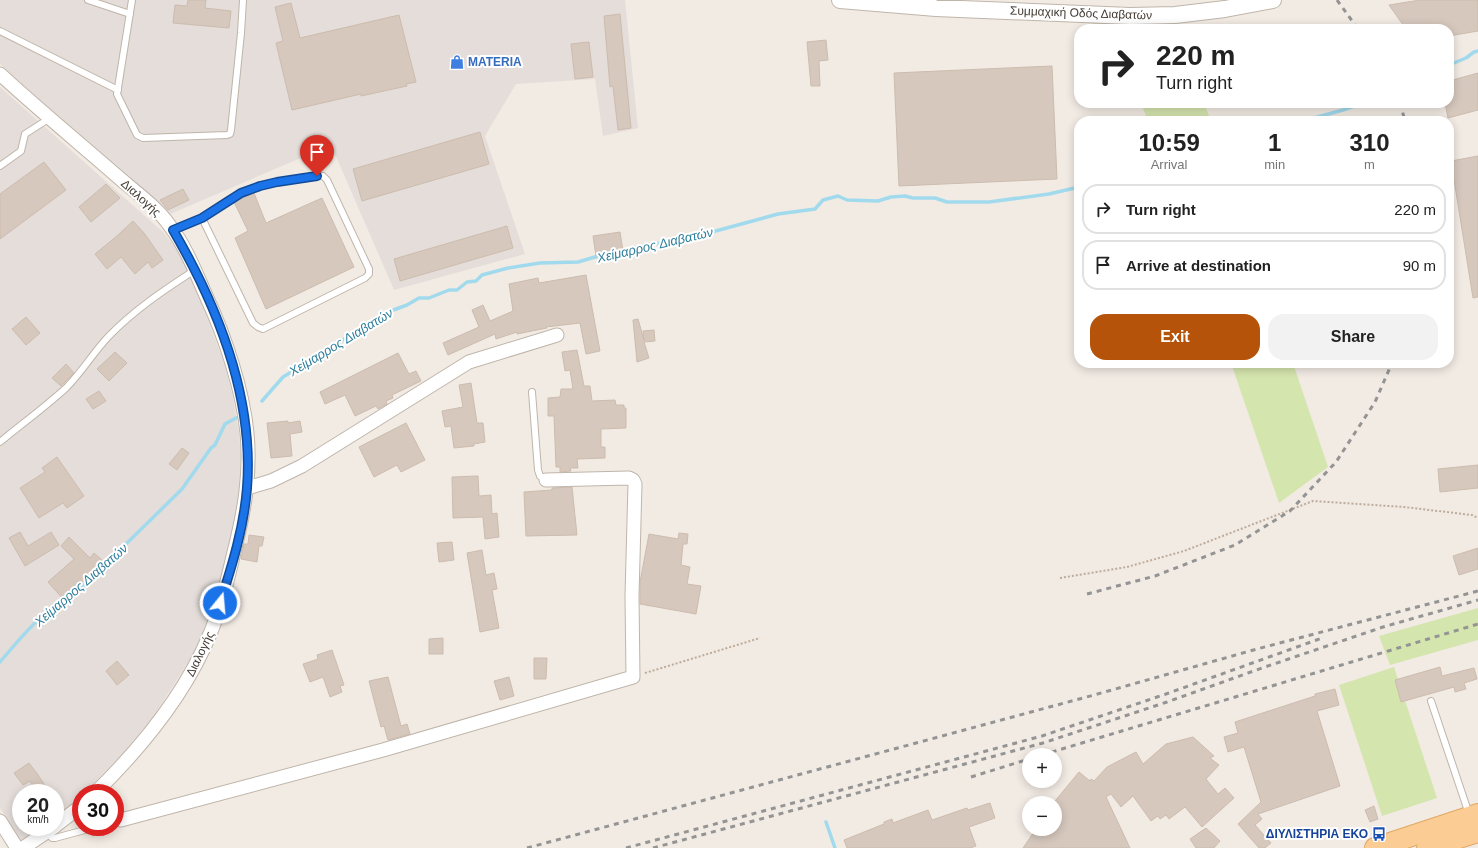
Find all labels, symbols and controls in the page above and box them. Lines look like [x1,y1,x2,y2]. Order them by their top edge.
street label: Συμμαχική Οδός Διαβατών [1010,4,1152,22]
icon: right [1090,40,1142,92]
text: 220 m [1156,40,1235,71]
shop icon: MATERIA [449,54,465,70]
place label: MATERIA [468,55,522,69]
text: Turn right [1156,73,1232,93]
text: 10:59 [1138,129,1200,156]
text: 1 [1268,129,1281,156]
text: 310 [1350,129,1390,156]
pin [300,135,334,176]
icon: arrive [306,141,328,163]
text: Arrival [1151,157,1188,172]
text: min [1264,157,1285,172]
text: m [1364,157,1375,172]
street label: Διαλογής [118,177,164,220]
icon: right [1092,198,1114,220]
text: Turn right [1126,201,1196,218]
text: 220 m [1394,201,1436,218]
water label: Χείμαρρος Διαβατών [595,224,715,266]
icon: arrive [1092,254,1114,276]
text: Arrive at destination [1126,257,1271,274]
text: 90 m [1403,257,1436,274]
water label: Χείμαρρος Διαβατών [285,305,396,379]
button: Exit [1090,314,1260,360]
button: Share [1268,314,1438,360]
water label: Χείμαρρος Διαβατών [31,540,131,630]
position arrow [199,582,241,624]
street label: Διαλογής [183,629,217,679]
map controls [1022,748,1062,836]
button: + [1022,748,1062,788]
speed limit sign: 30 [72,784,124,836]
text: 20 [27,794,49,816]
button: − [1022,796,1062,836]
text: km/h [27,814,49,825]
bus stop icon: ΔΙΥΛΙΣΤΗΡΙΑ ΕΚΟ [1371,826,1387,842]
place label: ΔΙΥΛΙΣΤΗΡΙΑ ΕΚΟ [1266,827,1368,841]

